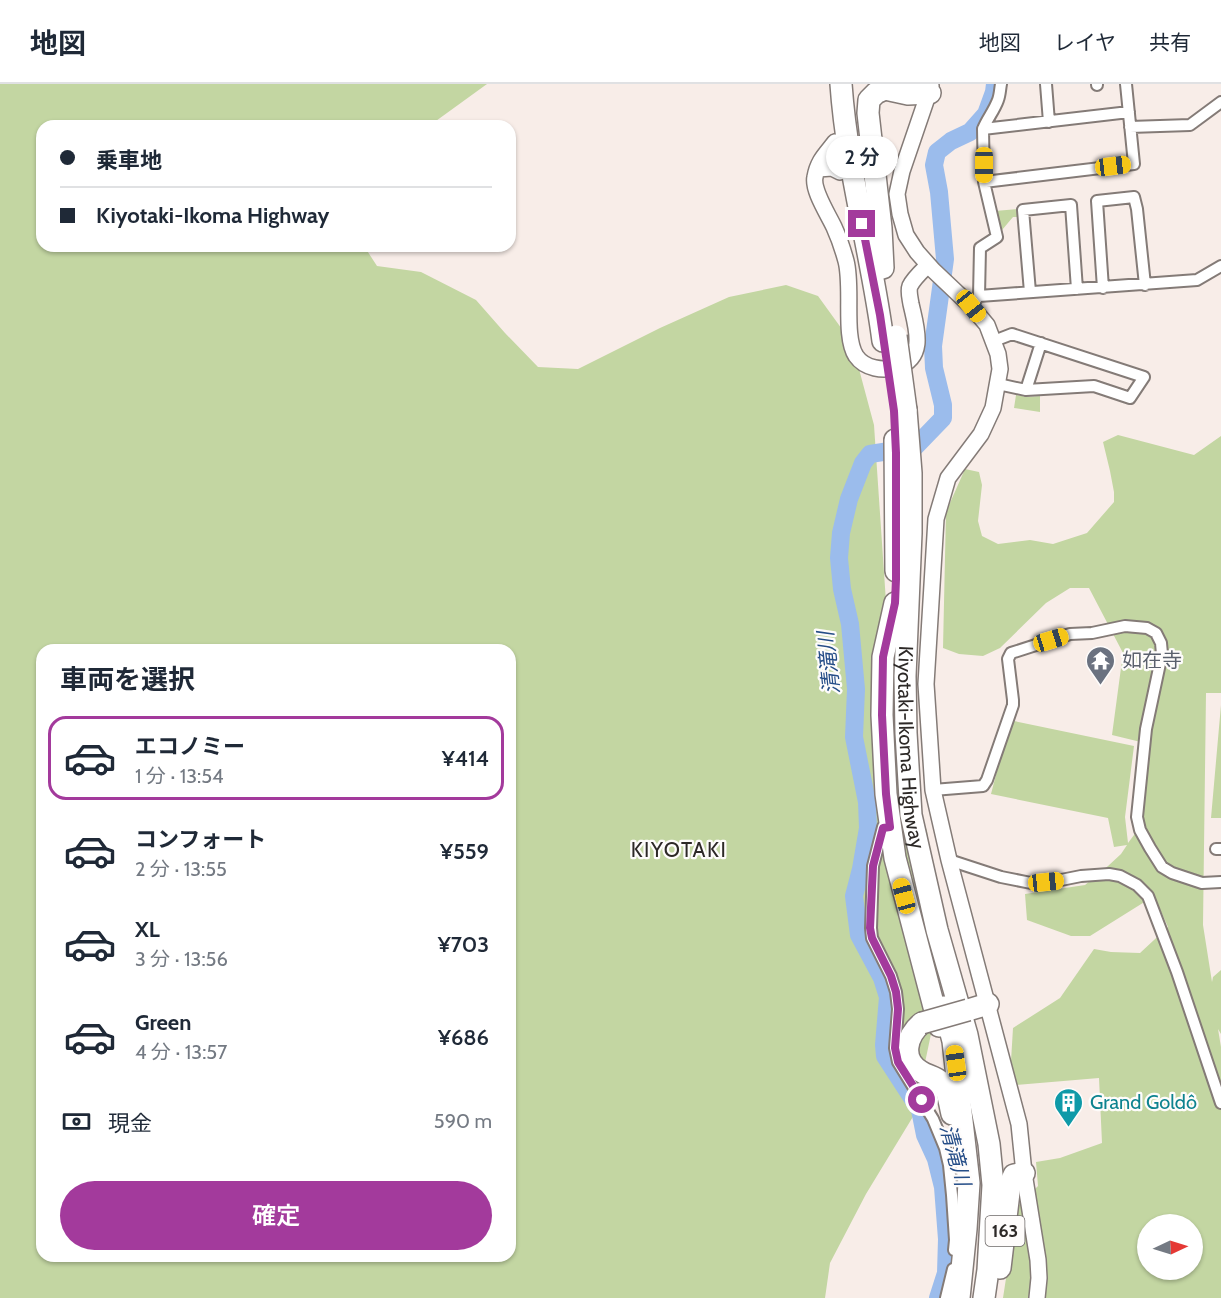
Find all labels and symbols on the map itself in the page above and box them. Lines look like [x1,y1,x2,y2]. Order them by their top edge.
callout: 2 分 [826,137,898,179]
car [975,147,993,183]
car [1094,155,1132,177]
route end [848,210,875,237]
car [953,286,989,326]
car [1031,626,1071,654]
water label: 清滝川 [813,628,844,696]
temple icon: 如在寺 [1085,644,1117,686]
street label: Kiyotaki-Ikoma Highway [893,645,930,851]
place label: 如在寺 [1122,648,1182,672]
district label: KIYOTAKI [631,837,727,862]
car [1027,871,1065,893]
car [891,876,917,916]
car [945,1044,967,1082]
route start [908,1086,935,1113]
building icon: Grand Goldô [1053,1086,1085,1128]
place label: Grand Goldô [1090,1090,1197,1114]
water label: 清滝川 [935,1121,976,1190]
north arrow [1137,1214,1203,1280]
road number: 163 [986,1216,1024,1246]

